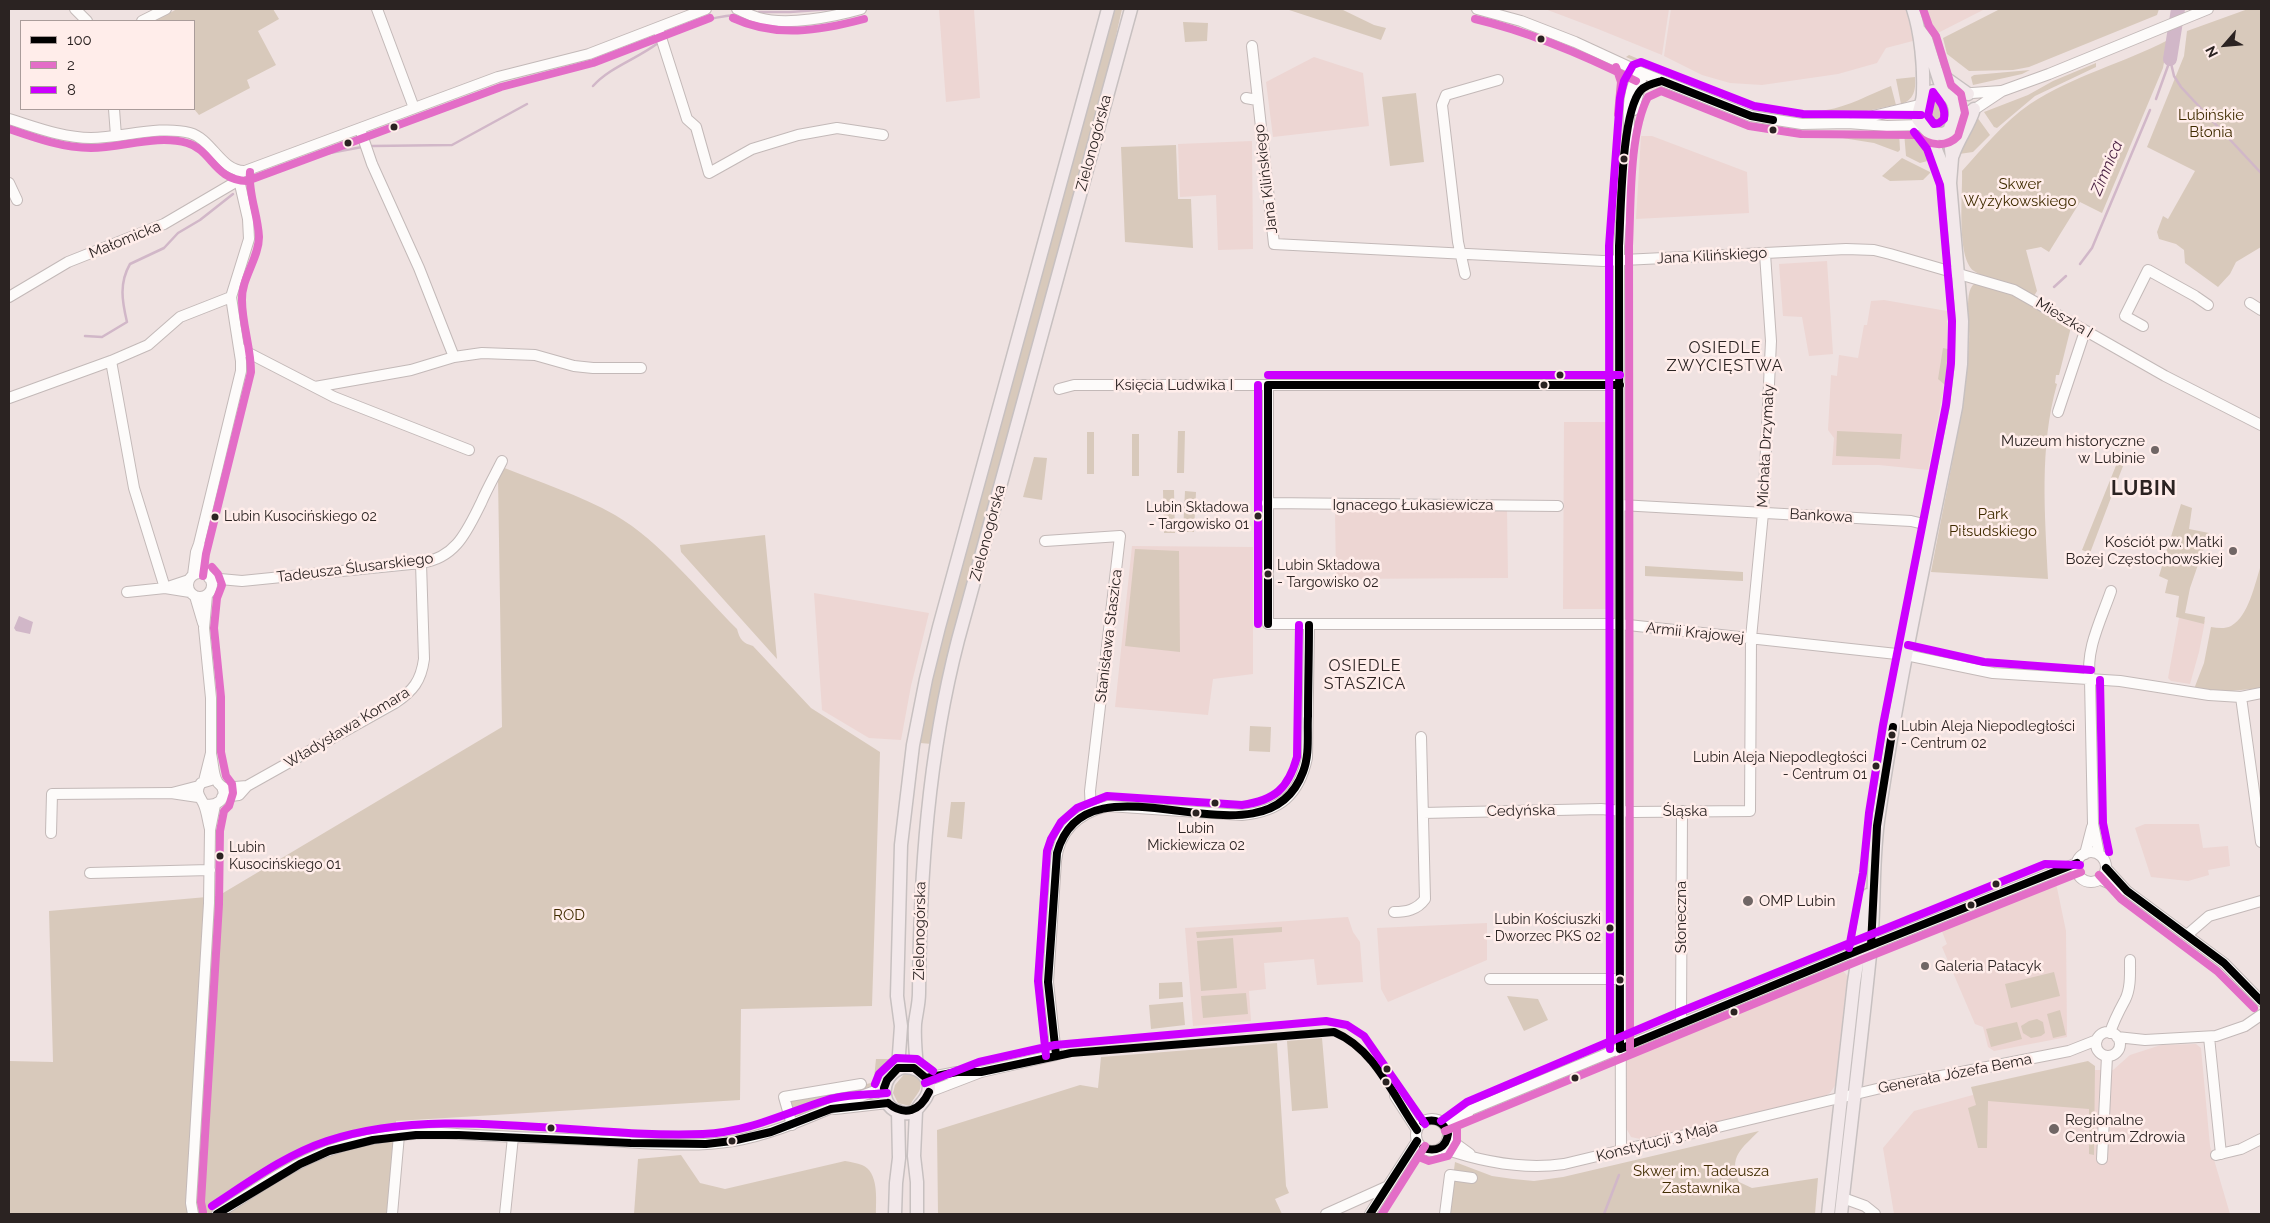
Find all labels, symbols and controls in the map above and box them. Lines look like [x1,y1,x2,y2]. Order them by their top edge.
legend [20,20,195,110]
north arrow [2200,20,2250,70]
text: 100 [67,31,92,49]
unlabelled marker [1536,34,1546,44]
text: N [2202,43,2221,60]
text: 2 [67,56,75,74]
text: 8 [67,81,76,99]
street label: Zielonogórska [1072,93,1116,193]
park label: Lubińskie Błonia [2178,106,2244,141]
unlabelled marker [389,122,399,132]
street label: Jana Kilińskiego [1250,123,1282,235]
unlabelled marker [1768,125,1778,135]
unlabelled marker [343,138,353,148]
water label: Zimnica [2087,138,2127,198]
unlabelled marker [1619,154,1629,164]
park label: Skwer Wyżykowskiego [1964,175,2076,210]
street label: Małomicka [86,217,164,263]
street label: Jana Kilińskiego [1656,244,1768,268]
street label: Mieszka I [2032,294,2096,342]
district label: OSIEDLE ZWYCIĘSTWA [1665,338,1785,376]
unlabelled marker [1555,370,1565,380]
street label: Księcia Ludwika I [1115,376,1233,394]
unlabelled marker [1539,380,1549,390]
street label: Michała Drzymały [1754,384,1778,508]
place label: Muzeum historyczne w Lubinie [2001,432,2145,467]
marker: Muzeum historyczne w Lubinie [2149,444,2161,456]
district label: LUBIN [2110,477,2178,501]
street label: Zielonogórska [966,483,1010,583]
street label: Ignacego Łukasiewicza [1333,496,1493,514]
place label: Lubin Składowa - Targowisko 01 [1146,500,1249,532]
street label: Bankowa [1789,505,1853,527]
park label: Park Piłsudskiego [1949,505,2037,540]
place label: Lubin Kusocińskiego 02 [224,509,377,525]
marker: Lubin Składowa - Targowisko 01 [1253,511,1263,521]
marker: Lubin Kusocińskiego 02 [210,512,220,522]
place label: Kościół pw. Matki Bożej Częstochowskiej [2065,533,2223,568]
marker: Kościół pw. Matki Bożej Częstochowskiej [2227,545,2239,557]
street label: Tadeusza Ślusarskiego [276,549,434,587]
place label: Lubin Składowa - Targowisko 02 [1277,558,1380,590]
street label: Stanisława Staszica [1092,568,1126,704]
marker: Lubin Składowa - Targowisko 02 [1263,569,1273,579]
street label: Armii Krajowej [1645,619,1745,647]
district label: OSIEDLE STASZICA [1323,656,1407,694]
street label: Władysława Komara [281,684,413,772]
place label: Lubin Aleja Niepodległości - Centrum 02 [1901,719,2075,752]
marker: Lubin Aleja Niepodległości - Centrum 02 [1887,730,1897,740]
place label: Lubin Aleja Niepodległości - Centrum 01 [1693,750,1867,782]
marker: Lubin Aleja Niepodległości - Centrum 01 [1871,761,1881,771]
unlabelled marker [1210,798,1220,808]
street label: Cedyńska [1487,801,1555,821]
street label: Śląska [1663,802,1707,820]
marker: Lubin Mickiewicza 02 [1191,808,1201,818]
place label: Lubin Mickiewicza 02 [1147,821,1245,854]
place label: Lubin Kusocińskiego 01 [229,840,341,872]
marker: Lubin Kusocińskiego 01 [215,851,225,861]
unlabelled marker [1991,879,2001,889]
street label: Zielonogórska [910,881,930,981]
street label: Słoneczna [1672,881,1690,953]
place label: OMP Lubin [1759,892,1835,910]
marker: OMP Lubin [1741,894,1755,908]
unlabelled marker [1966,900,1976,910]
park label: ROD [553,906,585,924]
place label: Lubin Kościuszki - Dworzec PKS 02 [1485,912,1601,944]
marker: Lubin Kościuszki - Dworzec PKS 02 [1605,923,1615,933]
place label: Galeria Pałacyk [1935,957,2041,975]
marker: Galeria Pałacyk [1919,960,1931,972]
unlabelled marker [1615,975,1625,985]
unlabelled marker [1729,1007,1739,1017]
street label: Generała Józefa Bema [1877,1050,2033,1098]
unlabelled marker [1382,1064,1392,1074]
unlabelled marker [1570,1073,1580,1083]
unlabelled marker [1381,1077,1391,1087]
place label: Regionalne Centrum Zdrowia [2065,1111,2185,1146]
street label: Konstytucji 3 Maja [1594,1118,1720,1166]
marker: Regionalne Centrum Zdrowia [2047,1122,2061,1136]
unlabelled marker [546,1123,556,1133]
unlabelled marker [727,1136,737,1146]
park label: Skwer im. Tadeusza Zastawnika [1633,1162,1769,1197]

